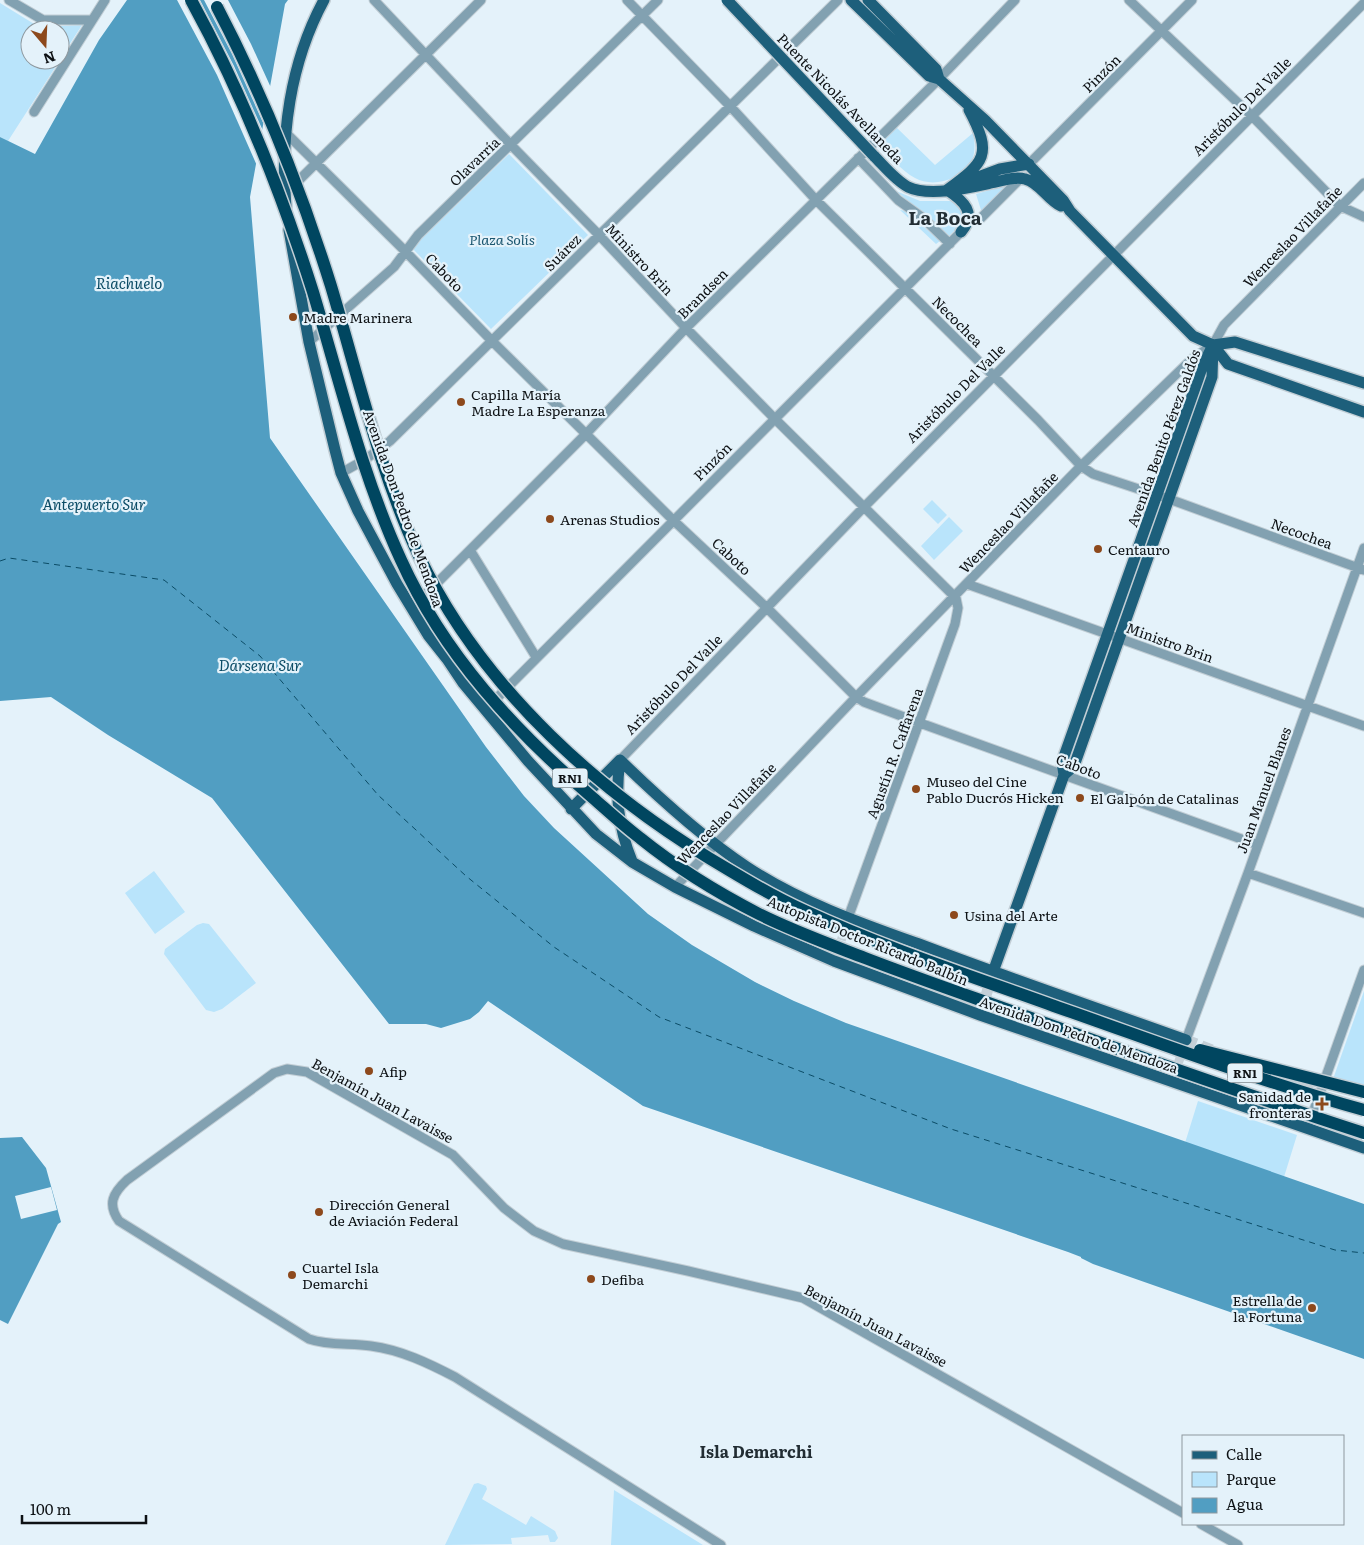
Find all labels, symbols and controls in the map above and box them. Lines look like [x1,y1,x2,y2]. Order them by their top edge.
north arrow [20,20,70,70]
street label: Puente Nicolás Avellaneda [773,28,909,168]
text: N [41,47,58,70]
street label: Pinzón [1077,49,1125,97]
street label: Aristóbulo Del Valle [1187,52,1295,160]
street label: Olavarría [444,132,504,190]
street label: Wenceslao Villafañe [1238,181,1346,291]
district label: La Boca [908,203,982,231]
street label: Ministro Brin [602,219,678,299]
park label: Plaza Solís [469,229,535,249]
street label: Suárez [539,229,585,275]
street label: Caboto [421,248,469,296]
street label: Brandsen [672,263,732,323]
water label: Riachuelo [96,271,162,294]
street label: Necochea [928,291,988,351]
place label: Madre Marinera [303,307,413,327]
marker: Madre Marinera [287,311,299,323]
street label: Aristóbulo Del Valle [901,339,1009,447]
street label: Avenida Benito Pérez Galdós [1122,346,1204,530]
place label: Capilla María Madre La Esperanza [471,384,606,420]
marker: Capilla María Madre La Esperanza [455,396,467,408]
street label: Avenida Don Pedro de Mendoza [359,406,449,610]
street label: Pinzón [688,437,736,485]
street label: Wenceslao Villafañe [954,467,1062,577]
water label: Antepuerto Sur [42,492,146,515]
place label: Arenas Studios [560,509,660,529]
marker: Arenas Studios [544,513,556,525]
street label: Necochea [1268,513,1336,554]
street label: Caboto [708,533,756,579]
place label: Centauro [1108,539,1170,559]
marker: Centauro [1092,543,1104,555]
street label: Ministro Brin [1124,617,1216,667]
street label: Aristóbulo Del Valle [620,629,726,739]
water label: Dársena Sur [218,653,302,676]
street label: Agustín R. Caffarena [861,684,927,821]
street label: Juan Manuel Blanes [1231,724,1295,856]
street label: Caboto [1053,749,1105,783]
street label: Wenceslao Villafañe [672,758,780,868]
road number: RN1 [552,768,588,788]
place label: Museo del Cine Pablo Ducrós Hicken [926,771,1064,807]
marker: Museo del Cine Pablo Ducrós Hicken [910,783,922,795]
place label: El Galpón de Catalinas [1090,788,1238,808]
marker: El Galpón de Catalinas [1074,792,1086,804]
street label: Autopista Doctor Ricardo Balbín [764,890,972,990]
place label: Usina del Arte [964,905,1058,925]
marker: Usina del Arte [948,909,960,921]
street label: Avenida Don Pedro de Mendoza [977,991,1181,1078]
street label: Benjamín Juan Lavaisse [309,1053,457,1147]
place label: Afip [379,1061,407,1081]
road number: RN1 [1228,1064,1262,1082]
marker: Afip [363,1065,375,1077]
place label: Sanidad de fronteras [1238,1086,1311,1122]
marker: Sanidad de fronteras [1315,1097,1329,1111]
place label: Dirección General de Aviación Federal [329,1194,459,1230]
marker: Dirección General de Aviación Federal [313,1206,325,1218]
place label: Cuartel Isla Demarchi [302,1257,379,1293]
marker: Cuartel Isla Demarchi [286,1269,298,1281]
place label: Defiba [601,1269,644,1289]
marker: Defiba [585,1273,597,1285]
street label: Benjamín Juan Lavaisse [801,1279,951,1371]
place label: Estrella de la Fortuna [1233,1290,1302,1326]
marker: Estrella de la Fortuna [1306,1302,1318,1314]
legend [1182,1435,1344,1525]
district label: Isla Demarchi [699,1439,813,1463]
text: Calle [1226,1442,1262,1465]
text: Parque [1226,1467,1276,1490]
scale bar [22,1492,146,1524]
text: Agua [1226,1492,1264,1515]
text: 100 m [30,1497,71,1520]

